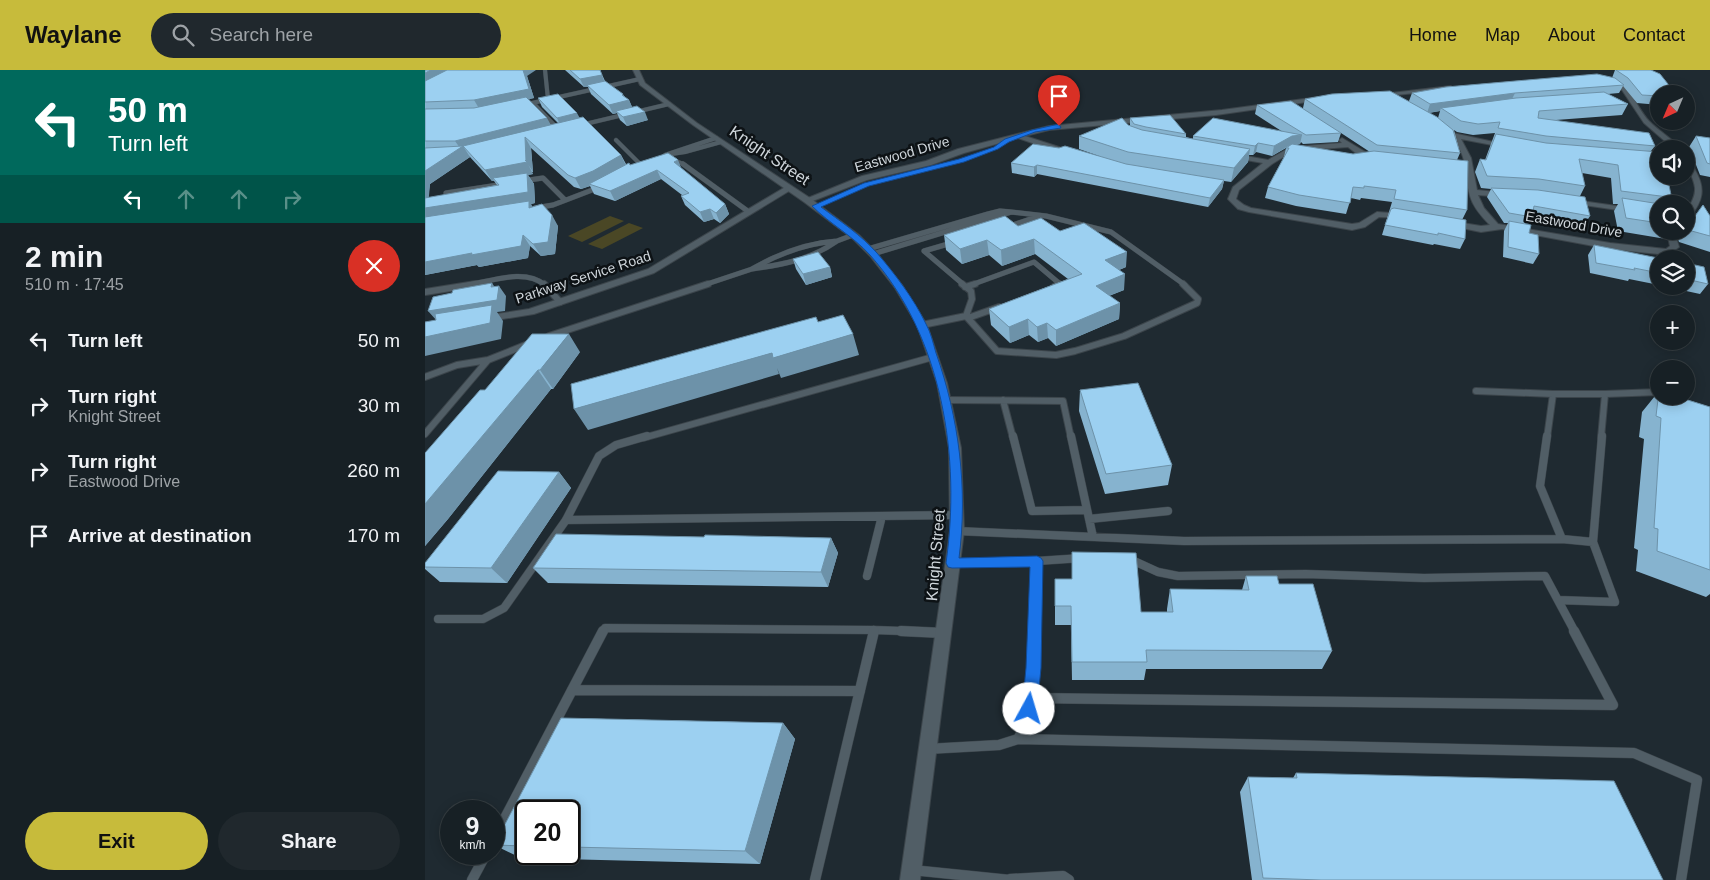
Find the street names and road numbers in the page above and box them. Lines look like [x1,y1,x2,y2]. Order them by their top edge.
street label: Knight Street [727,123,813,189]
street label: Eastwood Drive [853,133,952,175]
street label: Eastwood Drive [1524,208,1624,240]
street label: Parkway Service Road [513,248,653,306]
street label: Knight Street [923,508,948,602]

